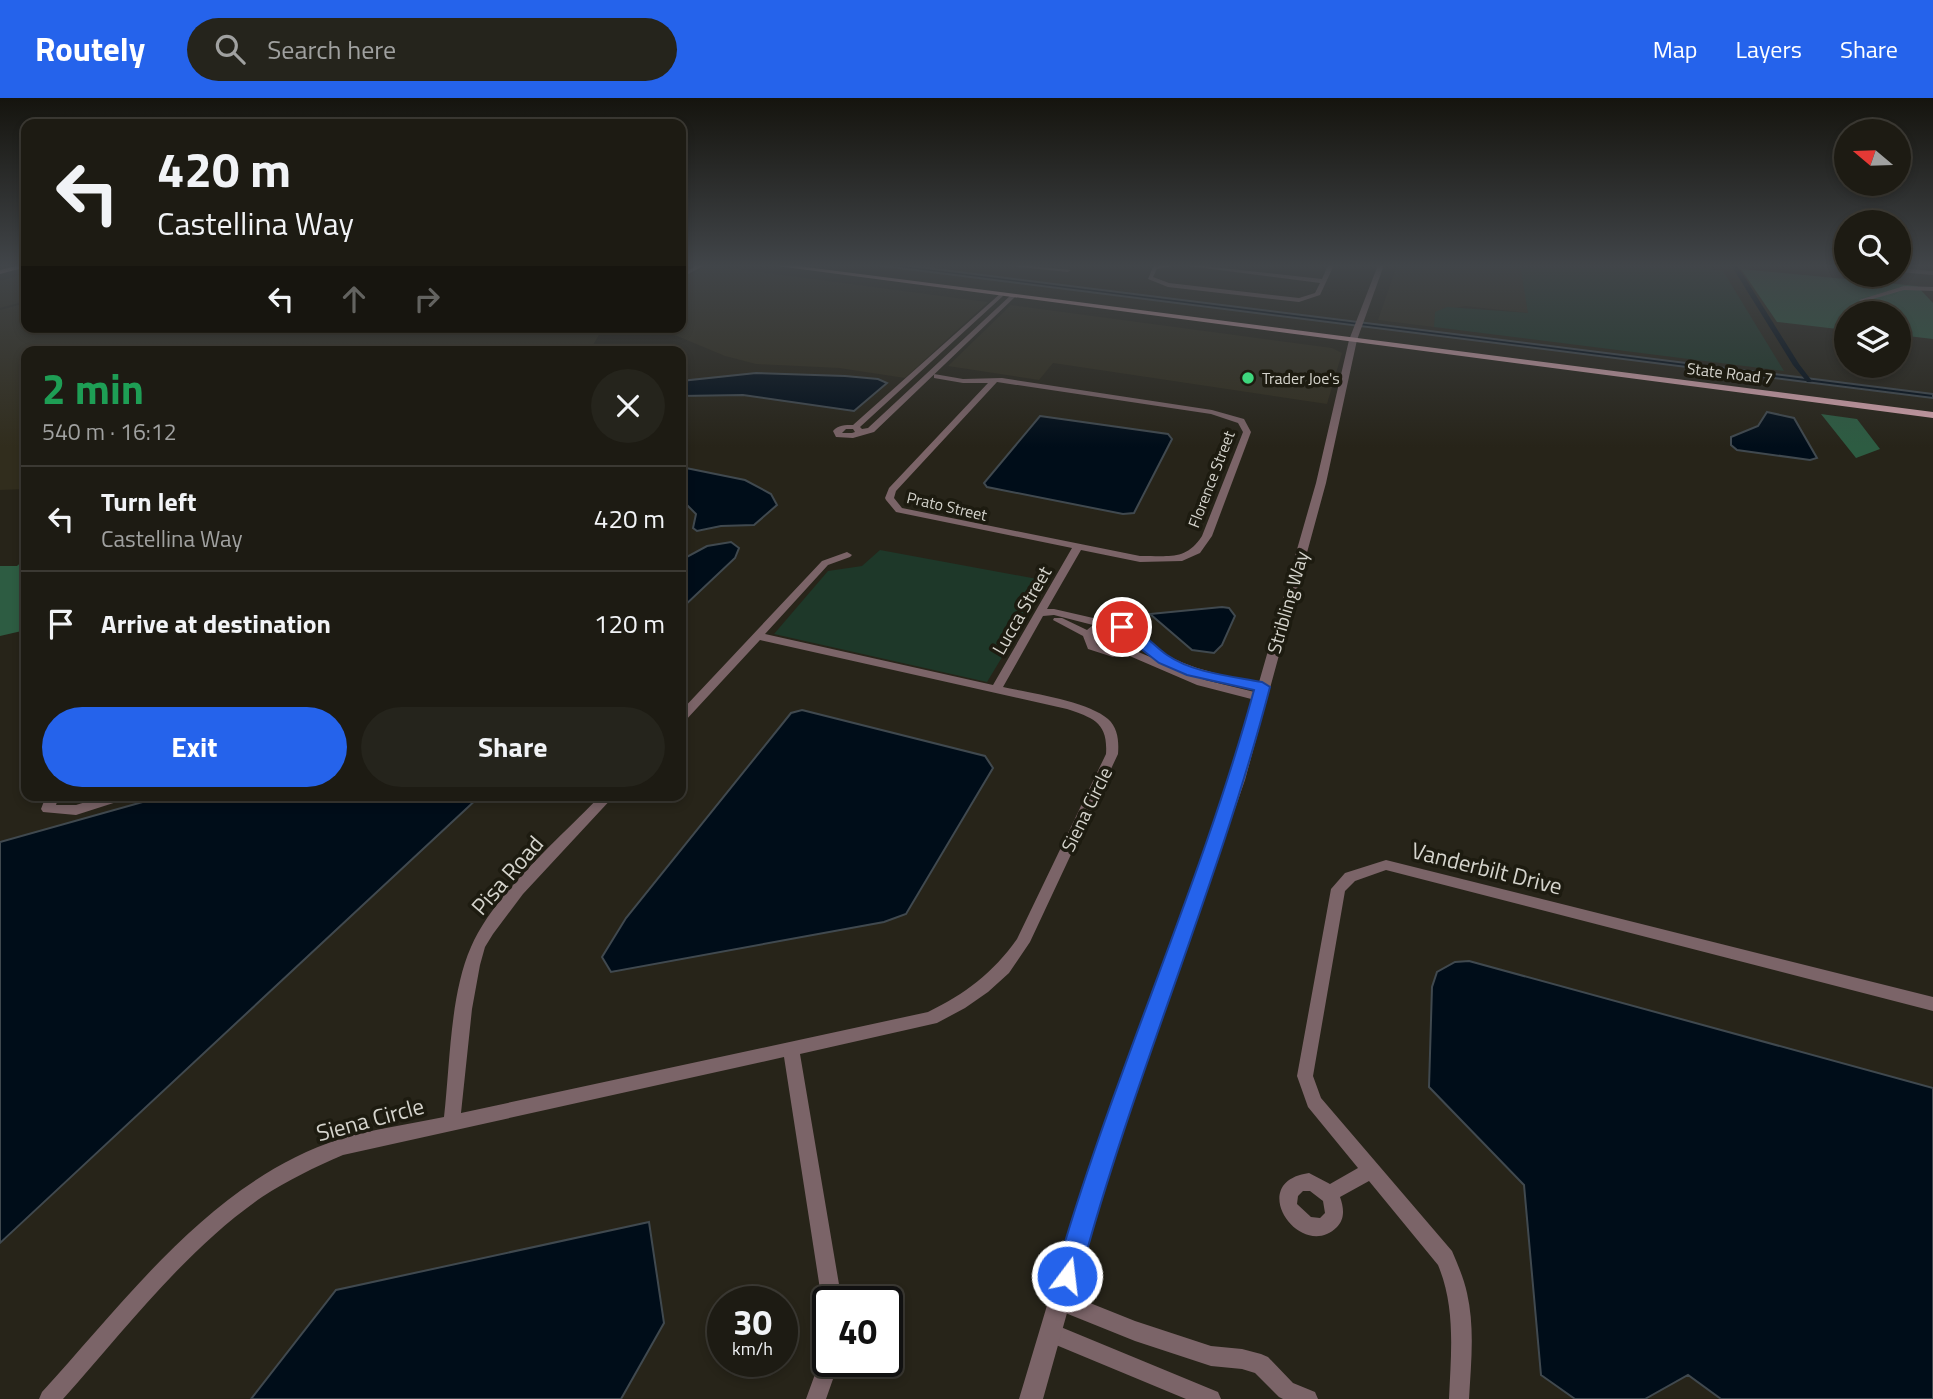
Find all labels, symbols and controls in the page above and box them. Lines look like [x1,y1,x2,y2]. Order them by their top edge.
search box [187,18,677,81]
text: Routely [35,24,145,74]
icon: search [211,30,249,68]
text: Search here [267,30,396,69]
text: Map [1653,31,1698,67]
text: Layers [1736,31,1802,67]
text: Share [1840,31,1898,67]
north arrow [1834,119,1911,196]
map controls [1834,119,1911,378]
text: 420 m [157,131,291,206]
icon: left [42,147,133,238]
text: Castellina Way [157,199,354,247]
button: search [1834,210,1911,287]
icon: left [262,280,300,318]
icon: ahead [335,280,373,318]
icon: right [408,280,446,318]
button: layers [1834,301,1911,378]
text: 2 min [42,356,144,420]
street label: State Road 7 [1686,356,1774,390]
place label: Trader Joe's [1262,366,1340,390]
button: close [591,369,665,443]
marker: Trader Joe's [1240,370,1256,386]
text: 540 m · 16:12 [42,414,177,449]
street label: Florence Street [1181,427,1241,531]
text: Turn left [101,482,196,521]
street label: Prato Street [904,485,990,527]
text: 420 m [594,499,665,538]
icon: left [42,500,80,538]
text: Castellina Way [101,521,243,556]
street label: Stribling Way [1259,547,1315,657]
street label: Lucca Street [984,560,1058,660]
pin [1092,597,1152,657]
text: Arrive at destination [101,604,331,643]
text: 120 m [594,604,665,643]
icon: arrive [42,605,80,643]
icon: arrive [1103,608,1141,646]
button: Exit [42,707,347,787]
button: Share [361,707,665,787]
street label: Siena Circle [1053,762,1119,856]
street label: Pisa Road [462,827,552,923]
street label: Vanderbilt Drive [1408,832,1566,904]
street label: Siena Circle [312,1088,428,1150]
position arrow [1030,1239,1104,1313]
speed limit sign: 40 [812,1286,903,1377]
text: 30 [733,1295,772,1349]
text: km/h [732,1335,773,1362]

